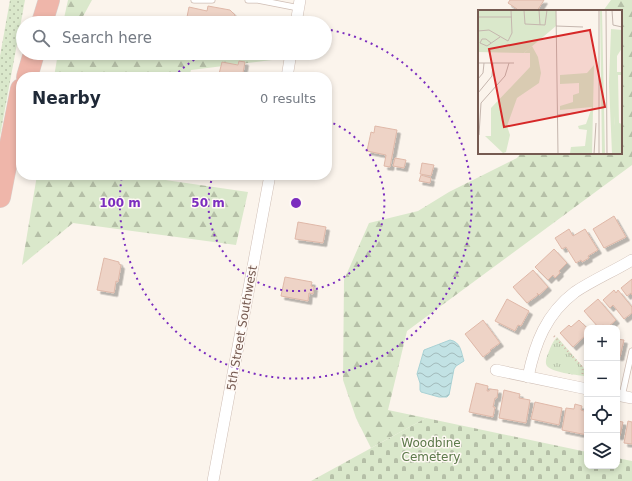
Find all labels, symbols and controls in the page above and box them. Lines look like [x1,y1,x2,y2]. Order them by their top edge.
inset map [478,10,622,154]
search box [16,16,332,60]
icon: search [30,27,52,49]
text: Search here [62,29,152,47]
text: Nearby [32,88,101,108]
text: 0 results [260,91,316,106]
text: 100 m [99,196,141,210]
text: 50 m [191,196,225,210]
centre of rings [289,196,303,210]
street label: 5th Street Southwest [224,264,260,392]
map controls [584,325,620,469]
button: + [584,325,620,361]
button: − [584,361,620,397]
button: locate [584,397,620,433]
button: layers [584,433,620,469]
park label: Woodbine Cemetery [401,436,461,464]

